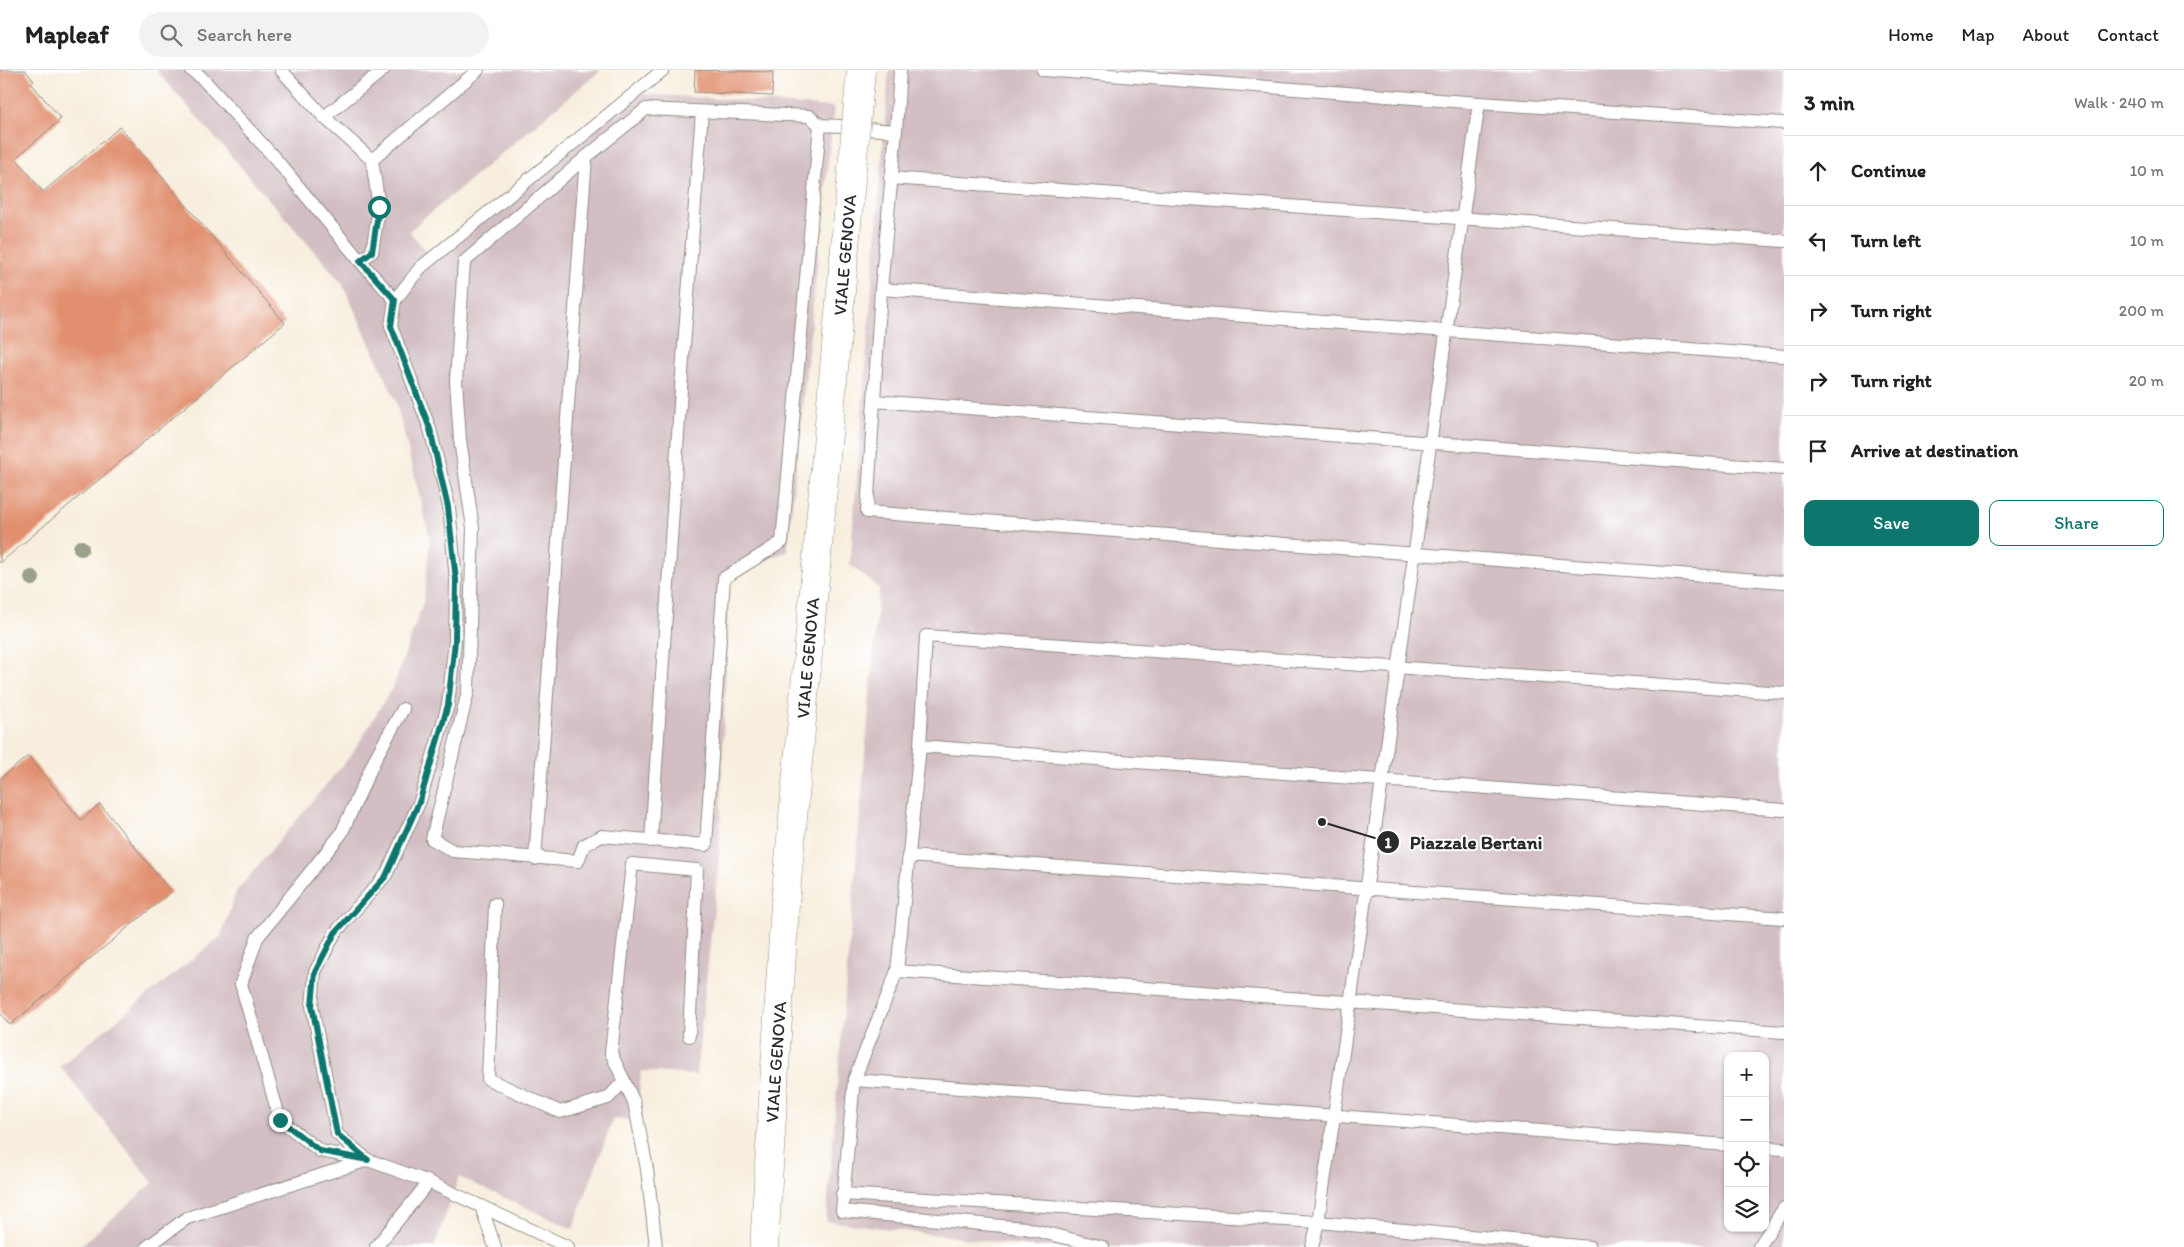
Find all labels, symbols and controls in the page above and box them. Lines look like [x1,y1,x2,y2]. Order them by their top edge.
search box [139,12,489,57]
text: Mapleaf [25,20,109,49]
icon: search [157,21,185,49]
text: Search here [197,23,292,46]
text: Home [1888,24,1934,46]
text: Map [1962,24,1995,46]
text: About [2023,24,2069,46]
text: Contact [2097,24,2159,46]
text: 3 min [1804,90,1854,115]
text: Walk · 240 m [2074,93,2164,112]
icon: ahead [1804,157,1832,185]
text: Continue [1851,159,1926,182]
text: 10 m [2130,161,2164,180]
street label: VIALE GENOVA [829,193,861,317]
route start [368,196,391,219]
icon: left [1804,227,1832,255]
text: Turn left [1851,229,1921,252]
text: 10 m [2130,231,2164,250]
icon: right [1804,297,1832,325]
text: Turn right [1851,299,1932,322]
text: 200 m [2119,301,2164,320]
icon: right [1804,367,1832,395]
text: Turn right [1851,369,1932,392]
text: 20 m [2129,371,2164,390]
icon: arrive [1804,437,1832,465]
text: Arrive at destination [1851,439,2018,462]
button: Save [1804,500,1979,546]
button: Share [1989,500,2164,546]
street label: VIALE GENOVA [792,596,824,720]
callout: Piazzale Bertani [1375,825,1552,859]
text: Piazzale Bertani [1410,831,1542,854]
text: 1 [1385,834,1392,852]
street label: VIALE GENOVA [761,1000,791,1123]
map controls [1724,1052,1769,1232]
button: + [1724,1052,1769,1097]
button: − [1724,1097,1769,1142]
route end [269,1109,292,1132]
button: locate [1724,1142,1769,1187]
button: layers [1724,1187,1769,1232]

